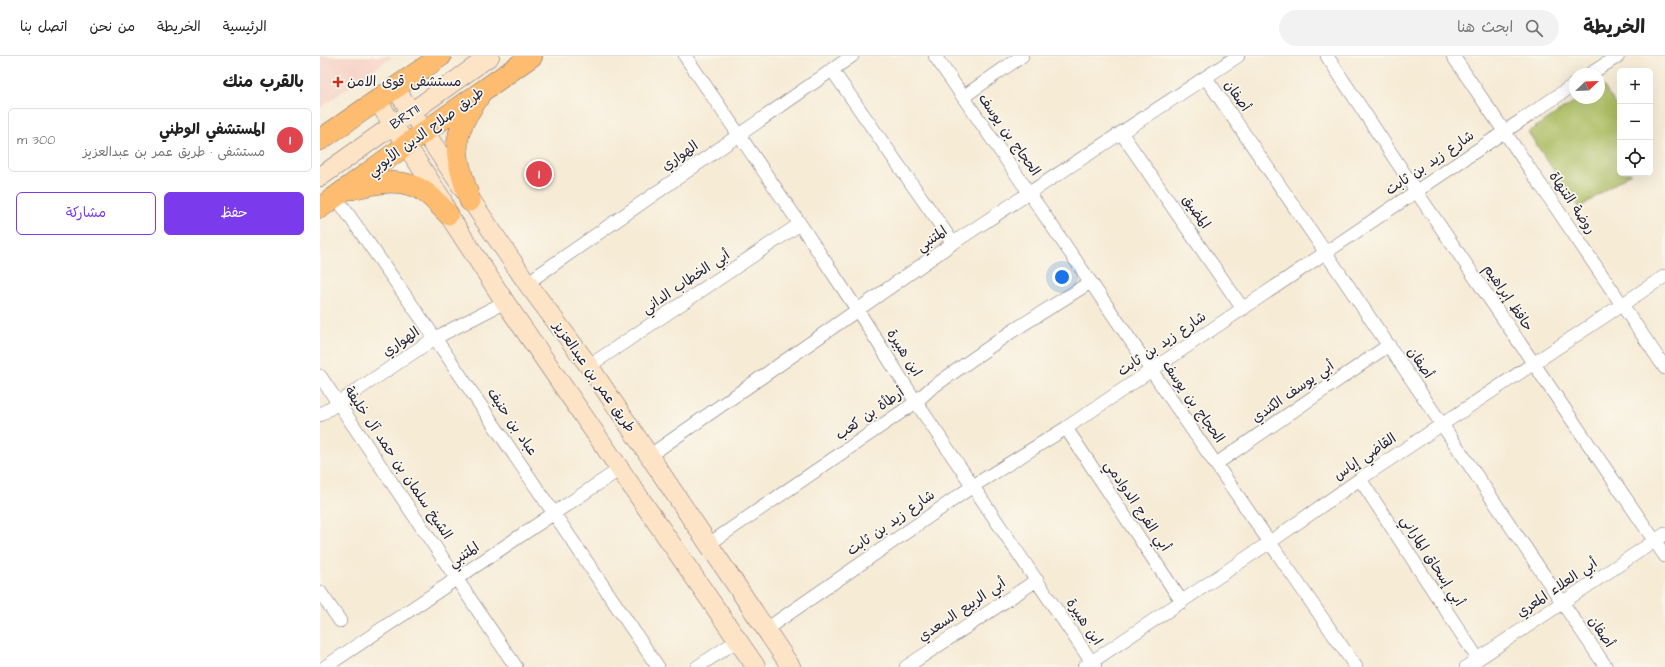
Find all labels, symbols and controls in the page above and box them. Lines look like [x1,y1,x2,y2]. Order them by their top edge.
search box [1279,10,1559,46]
text: الخريطة [1583,14,1645,41]
text: اتصل بنا [20,17,67,37]
text: من نحن [89,17,135,37]
text: الخريطة [157,17,201,37]
text: الرئيسية [223,17,267,37]
text: ابحث هنا [1457,17,1513,38]
icon: search [1523,17,1545,39]
north arrow [1569,68,1605,104]
map controls [1617,68,1653,176]
button: + [1617,68,1653,104]
text: بالقرب منك [223,70,304,94]
place label: مستشفى قوى الامن [347,72,461,92]
marker: مستشفى قوى الامن [332,76,344,88]
street label: أصفان [1219,76,1255,116]
street label: طريق صلاح الدين الأيوبي [363,83,490,183]
street label: الحجاج بن يوسف [973,90,1045,180]
street label: BRT11 [386,99,424,134]
button: − [1617,104,1653,140]
text: المستشفي الوطني [159,119,265,140]
street label: شارع زيد بن ثابت [1382,126,1478,200]
text: 300 m [17,131,55,149]
text: 1 [289,131,291,149]
street label: الهواري [657,136,703,176]
button: locate [1617,140,1653,176]
text: مستشفى · طريق عمر بن عبدالعزيز [83,143,265,161]
pin: 1 [526,159,552,189]
street label: روضة التنهاة [1544,168,1600,238]
street label: المضيق [1177,191,1215,233]
button: مشاركة [16,192,156,235]
button: حفظ [164,192,304,235]
street label: المتنبي [913,221,953,258]
street label: أبي الخطاب الداني [638,245,736,321]
street label: حافظ إبراهيم [1478,261,1538,335]
your location [1052,267,1072,287]
street label: شارع زيد بن ثابت [1114,307,1210,381]
street label: طريق عمر بن عبدالعزيز [547,316,640,437]
street label: الهواري [378,322,424,362]
street label: ابن هبيرة [882,325,926,381]
street label: أصفان [1402,343,1438,383]
street label: أبي يوسف الكندي [1248,356,1340,430]
street label: الحجاج بن يوسف [1157,357,1229,447]
street label: الشيخ سلمان بن حمد آل خليفة [339,383,457,543]
street label: أرطأة بن كعب [832,383,909,445]
street label: عباد بن حنيف [482,384,542,460]
street label: القاضي إياس [1330,429,1401,487]
street label: أبي الفرج الدوادمي [1097,456,1175,557]
street label: شارع زيد بن ثابت [843,485,939,561]
street label: أبي إسحاق الماراني [1393,512,1469,612]
street label: المتنبي [445,537,485,574]
street label: أبي العلاء المعري [1513,553,1603,624]
street label: أبي الربيع السعدي [914,573,1011,648]
street label: ابن هبيرة [1061,595,1107,649]
street label: أصفان [1583,612,1619,652]

